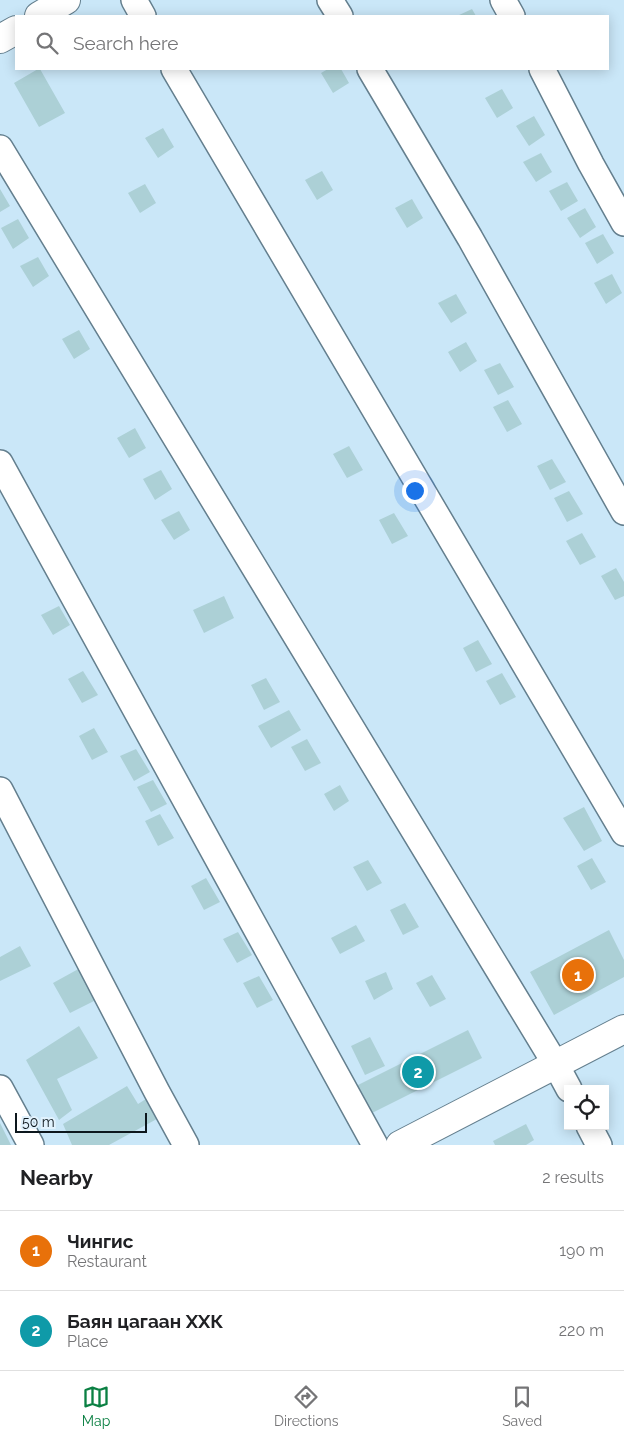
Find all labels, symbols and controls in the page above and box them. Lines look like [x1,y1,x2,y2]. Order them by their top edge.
search box [15,15,609,70]
icon: search [33,29,61,57]
text: Search here [73,32,179,54]
your location [402,478,428,504]
pin: 1 [562,956,594,994]
pin: 2 [402,1053,434,1091]
map controls [564,1085,609,1130]
button: locate [564,1085,609,1130]
scale bar [15,1110,148,1133]
text: 50 m [22,1114,55,1130]
text: Nearby [20,1165,93,1190]
text: 2 results [542,1168,604,1187]
text: Чингис [67,1230,133,1252]
text: 1 [32,1241,40,1260]
text: 190 m [559,1241,604,1260]
text: Restaurant [67,1252,147,1271]
text: Баян цагаан ХХК [67,1310,223,1332]
text: 2 [31,1321,41,1340]
text: 220 m [559,1321,604,1340]
text: Place [67,1332,108,1351]
tab: Map [82,1383,110,1429]
tab: Directions [274,1383,339,1429]
tab: Saved [502,1383,542,1429]

